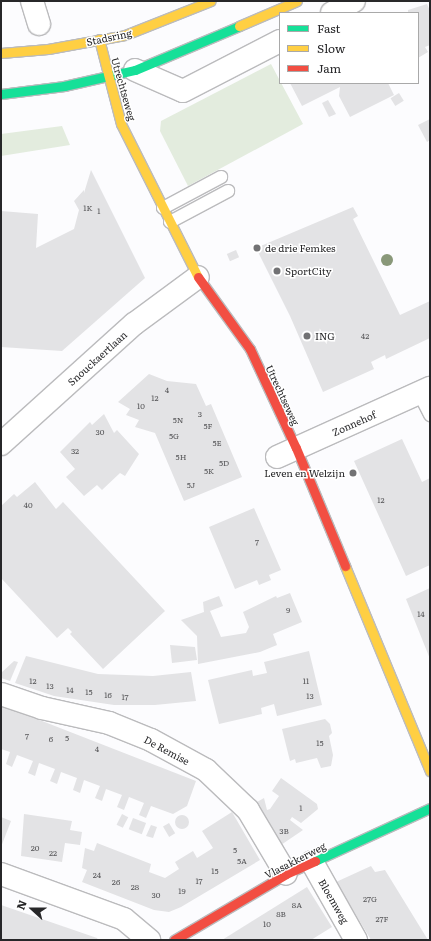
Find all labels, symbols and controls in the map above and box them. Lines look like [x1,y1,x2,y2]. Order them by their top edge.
legend [279,12,419,84]
text: Fast [317,19,340,37]
street label: Stadsring [85,26,133,48]
text: Slow [317,39,345,57]
street label: Utrechtseweg [109,56,139,122]
text: Jam [317,59,341,77]
house number: 1K [83,203,93,213]
house number: 1 [97,206,101,216]
place label: de drie Femkes [265,242,336,254]
marker: de drie Femkes [252,243,262,253]
place label: SportCity [285,265,331,277]
marker: SportCity [272,266,282,276]
street label: Snouckaertlaan [65,328,129,388]
place label: ING [315,330,335,342]
marker: ING [302,331,312,341]
house number: 42 [361,331,369,341]
street label: Utrechtseweg [264,363,302,427]
house number: 4 [165,385,169,395]
house number: 12 [151,393,159,403]
house number: 10 [137,401,145,411]
street label: Zonnehof [330,408,378,438]
house number: 3 [198,409,202,419]
house number: 5N [173,415,183,425]
house number: 5F [204,421,212,431]
house number: 30 [96,427,104,437]
house number: 5G [169,431,179,441]
house number: 5E [212,438,222,448]
house number: 32 [71,446,79,456]
house number: 5H [176,452,186,462]
house number: 5D [219,458,229,468]
house number: 5K [204,466,214,476]
place label: Leven en Welzijn [264,467,345,479]
marker: Leven en Welzijn [348,468,358,478]
house number: 5J [187,480,195,490]
house number: 12 [377,495,385,505]
house number: 40 [23,500,33,510]
house number: 7 [255,537,259,547]
house number: 9 [286,605,290,615]
house number: 14 [417,609,425,619]
house number: 12 [29,676,37,686]
house number: 11 [303,676,309,686]
house number: 13 [46,681,54,691]
house number: 14 [66,685,74,695]
house number: 15 [85,687,93,697]
house number: 16 [104,690,112,700]
house number: 13 [306,691,314,701]
house number: 17 [121,692,129,702]
house number: 7 [25,731,29,741]
house number: 5 [65,733,69,743]
street label: De Remise [142,733,192,767]
house number: 6 [49,734,53,744]
house number: 15 [316,738,324,748]
house number: 4 [95,744,99,754]
house number: 1 [299,803,303,813]
house number: 3B [279,826,289,836]
street label: Vlasakkerweg [262,839,328,881]
house number: 20 [31,843,39,853]
house number: 5 [233,845,237,855]
house number: 22 [49,848,57,858]
house number: 5A [237,856,247,866]
house number: 15 [211,866,219,876]
house number: 24 [93,870,101,880]
house number: 17 [195,876,203,886]
house number: 26 [112,877,120,887]
street label: Bloemweg [316,877,352,925]
house number: 28 [131,882,139,892]
house number: 19 [178,886,186,896]
north arrow [12,889,52,929]
house number: 30 [152,890,160,900]
house number: 27G [363,894,377,904]
text: N [12,898,30,912]
house number: 8A [292,900,302,910]
house number: 8B [276,909,286,919]
house number: 27F [376,914,388,924]
house number: 10 [263,919,271,929]

